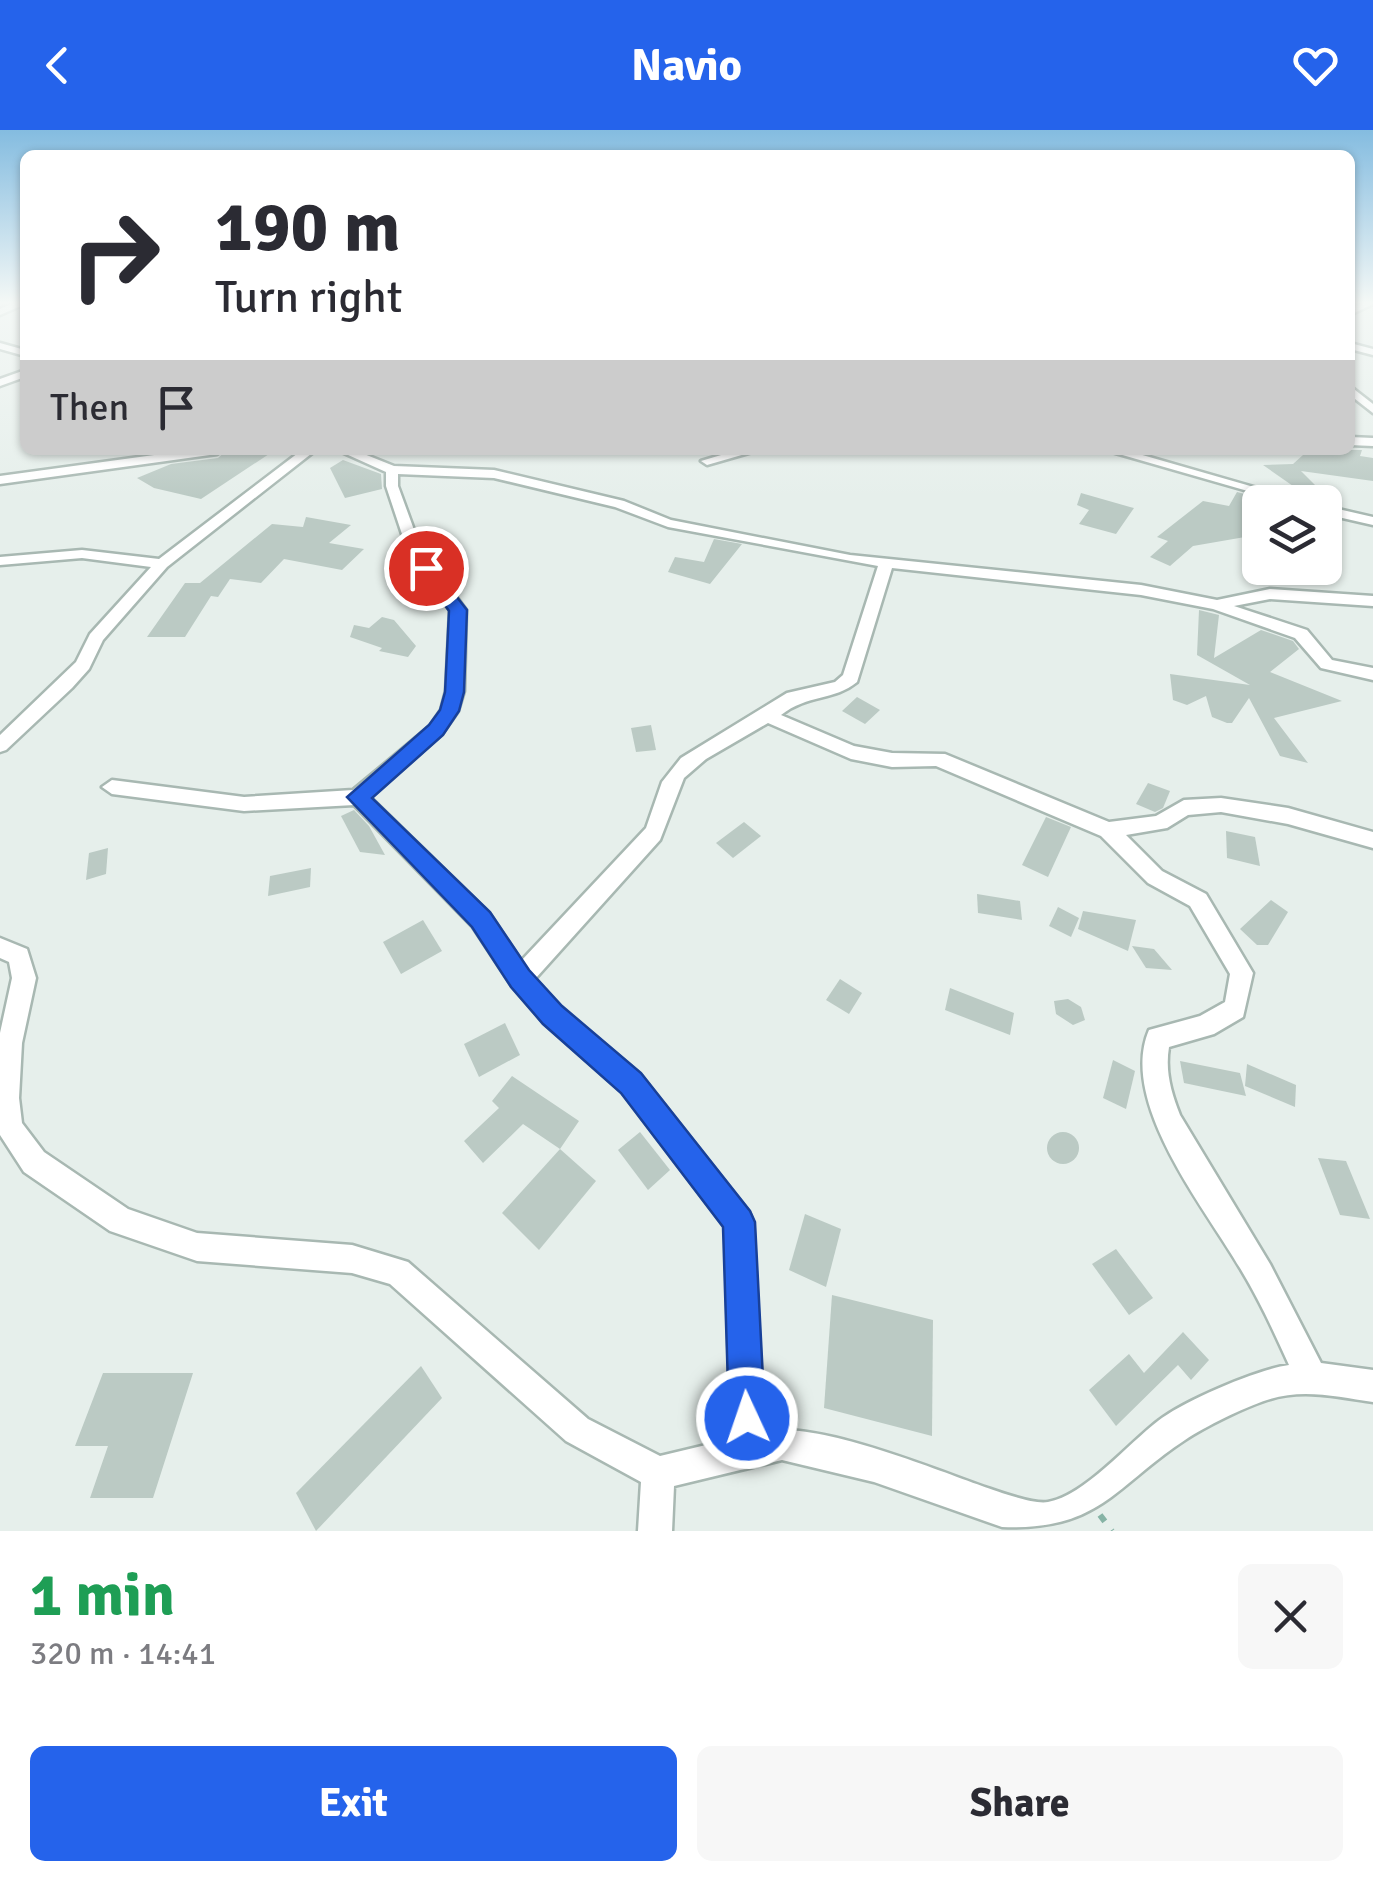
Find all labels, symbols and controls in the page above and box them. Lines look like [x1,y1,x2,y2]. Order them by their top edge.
icon: back [30,38,85,93]
text: Navio [631,38,742,93]
icon: heart [1288,38,1343,93]
text: 190 m [215,184,400,270]
icon: right [50,190,180,320]
text: Turn right [215,270,403,325]
icon: arrive [149,380,204,435]
text: Then [50,384,129,431]
map controls [1242,485,1342,585]
button: layers [1242,485,1342,585]
pin [384,526,469,611]
icon: arrive [399,541,454,596]
position arrow [695,1366,799,1470]
text: 1 min [30,1559,175,1633]
button: close [1238,1564,1343,1669]
text: 320 m · 14:41 [30,1634,216,1673]
button: Exit [30,1746,677,1861]
button: Share [697,1746,1343,1861]

